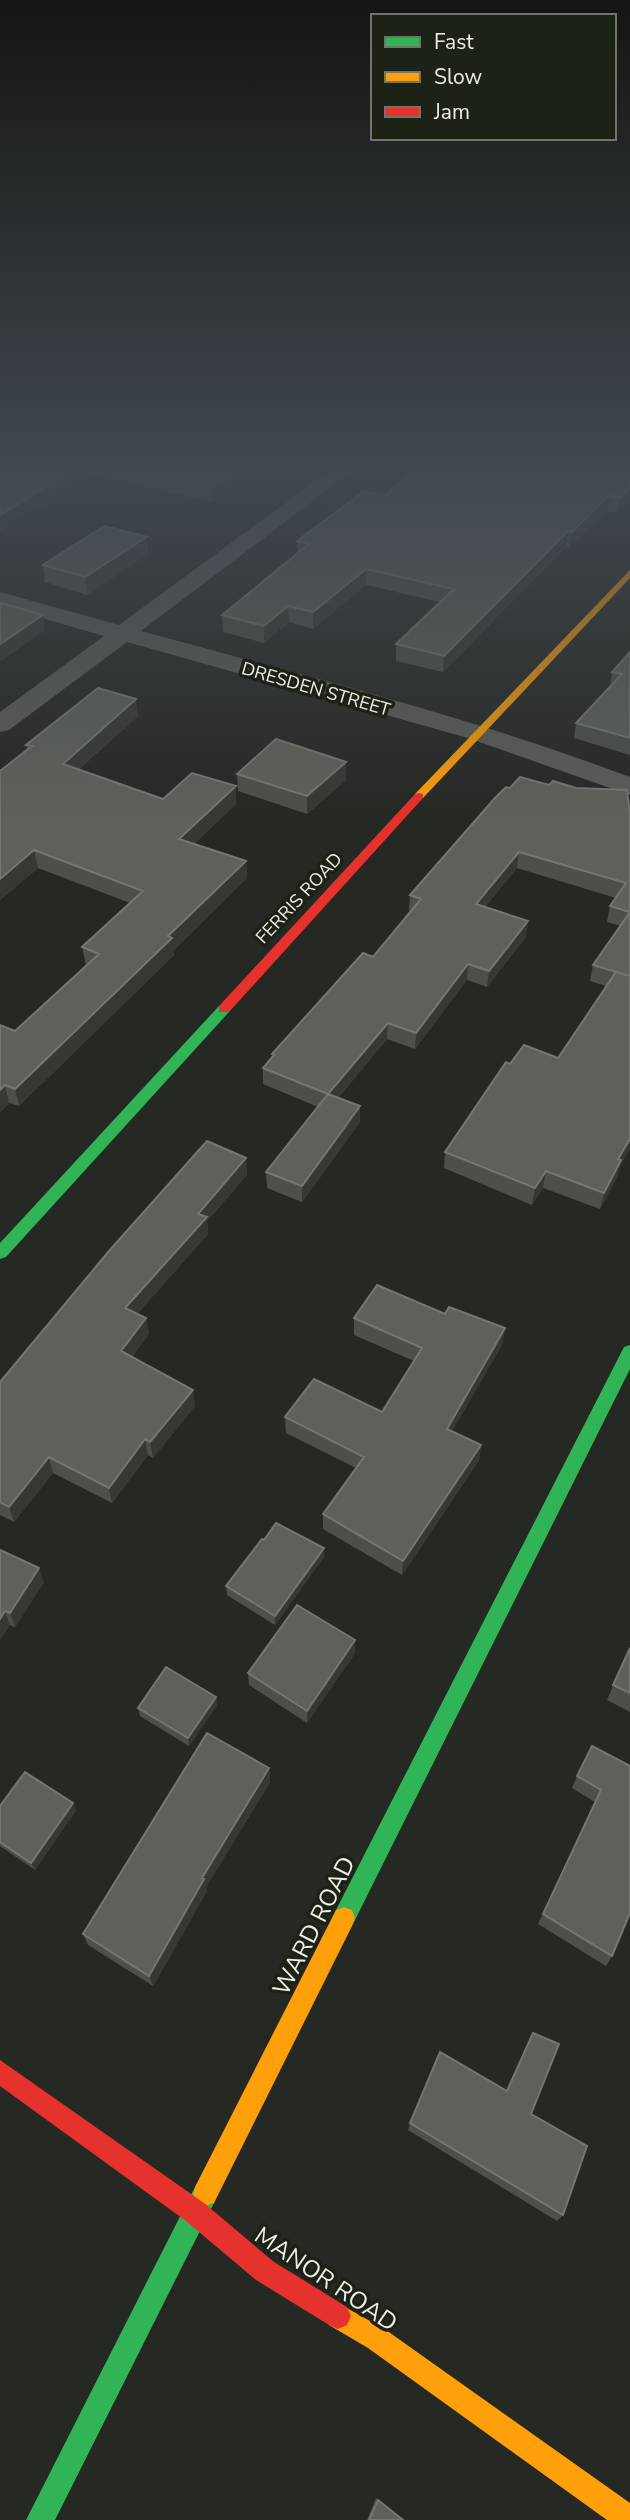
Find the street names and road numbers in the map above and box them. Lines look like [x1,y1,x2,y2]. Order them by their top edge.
street label: DRESDEN STREET [239,656,393,722]
street label: FERRIS ROAD [250,847,348,949]
street label: WARD ROAD [265,1851,363,2001]
street label: MANOR ROAD [248,2219,404,2339]

